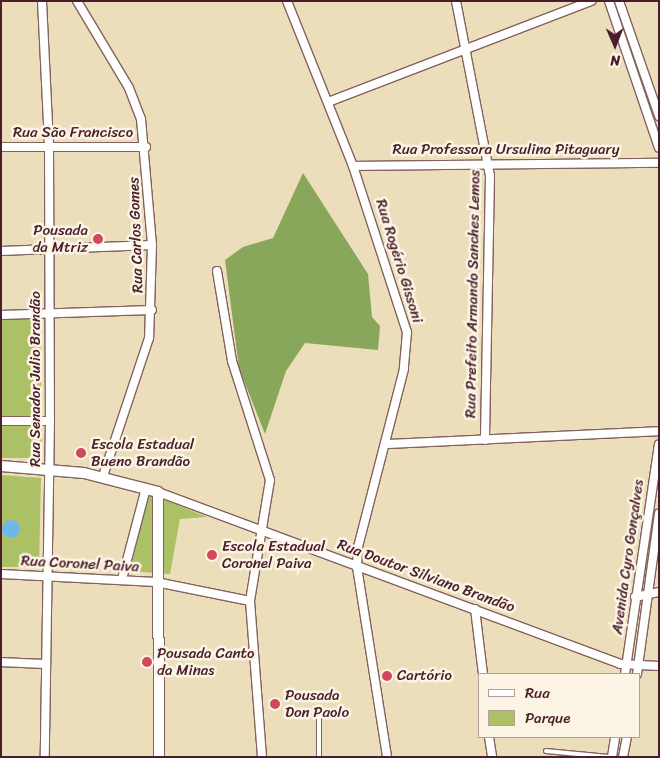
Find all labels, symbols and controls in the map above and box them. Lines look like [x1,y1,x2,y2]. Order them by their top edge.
north arrow [590,20,640,70]
text: N [610,48,620,73]
street label: Rua São Francisco [13,124,133,142]
street label: Rua Professora Ursulina Pitaguary [392,141,620,159]
street label: Rua Prefeito Armando Sanches Lemos [462,169,484,419]
street label: Rua Carlos Gomes [125,176,147,294]
street label: Rua Rogério Gissoni [371,197,427,325]
place label: Pousada da Mtriz [32,221,88,256]
marker: Pousada da Mtriz [92,233,104,245]
street label: Rua Senador Julio Brandão [27,291,45,467]
place label: Escola Estadual Bueno Brandão [91,435,194,470]
marker: Escola Estadual Bueno Brandão [75,447,87,459]
street label: Avenida Cyro Gonçalves [608,478,648,636]
street label: Rua Doutor Silviano Brandão [335,535,517,617]
place label: Escola Estadual Coronel Paiva [222,537,325,572]
marker: Escola Estadual Coronel Paiva [206,549,218,561]
street label: Rua Coronel Paiva [21,552,139,576]
place label: Pousada Canto da Minas [157,644,255,679]
marker: Pousada Canto da Minas [141,656,153,668]
place label: Cartório [397,667,452,685]
marker: Cartório [381,670,393,682]
legend [478,673,640,738]
text: Rua [525,680,550,706]
place label: Pousada Don Paolo [285,686,350,721]
marker: Pousada Don Paolo [269,698,281,710]
text: Parque [525,705,570,731]

